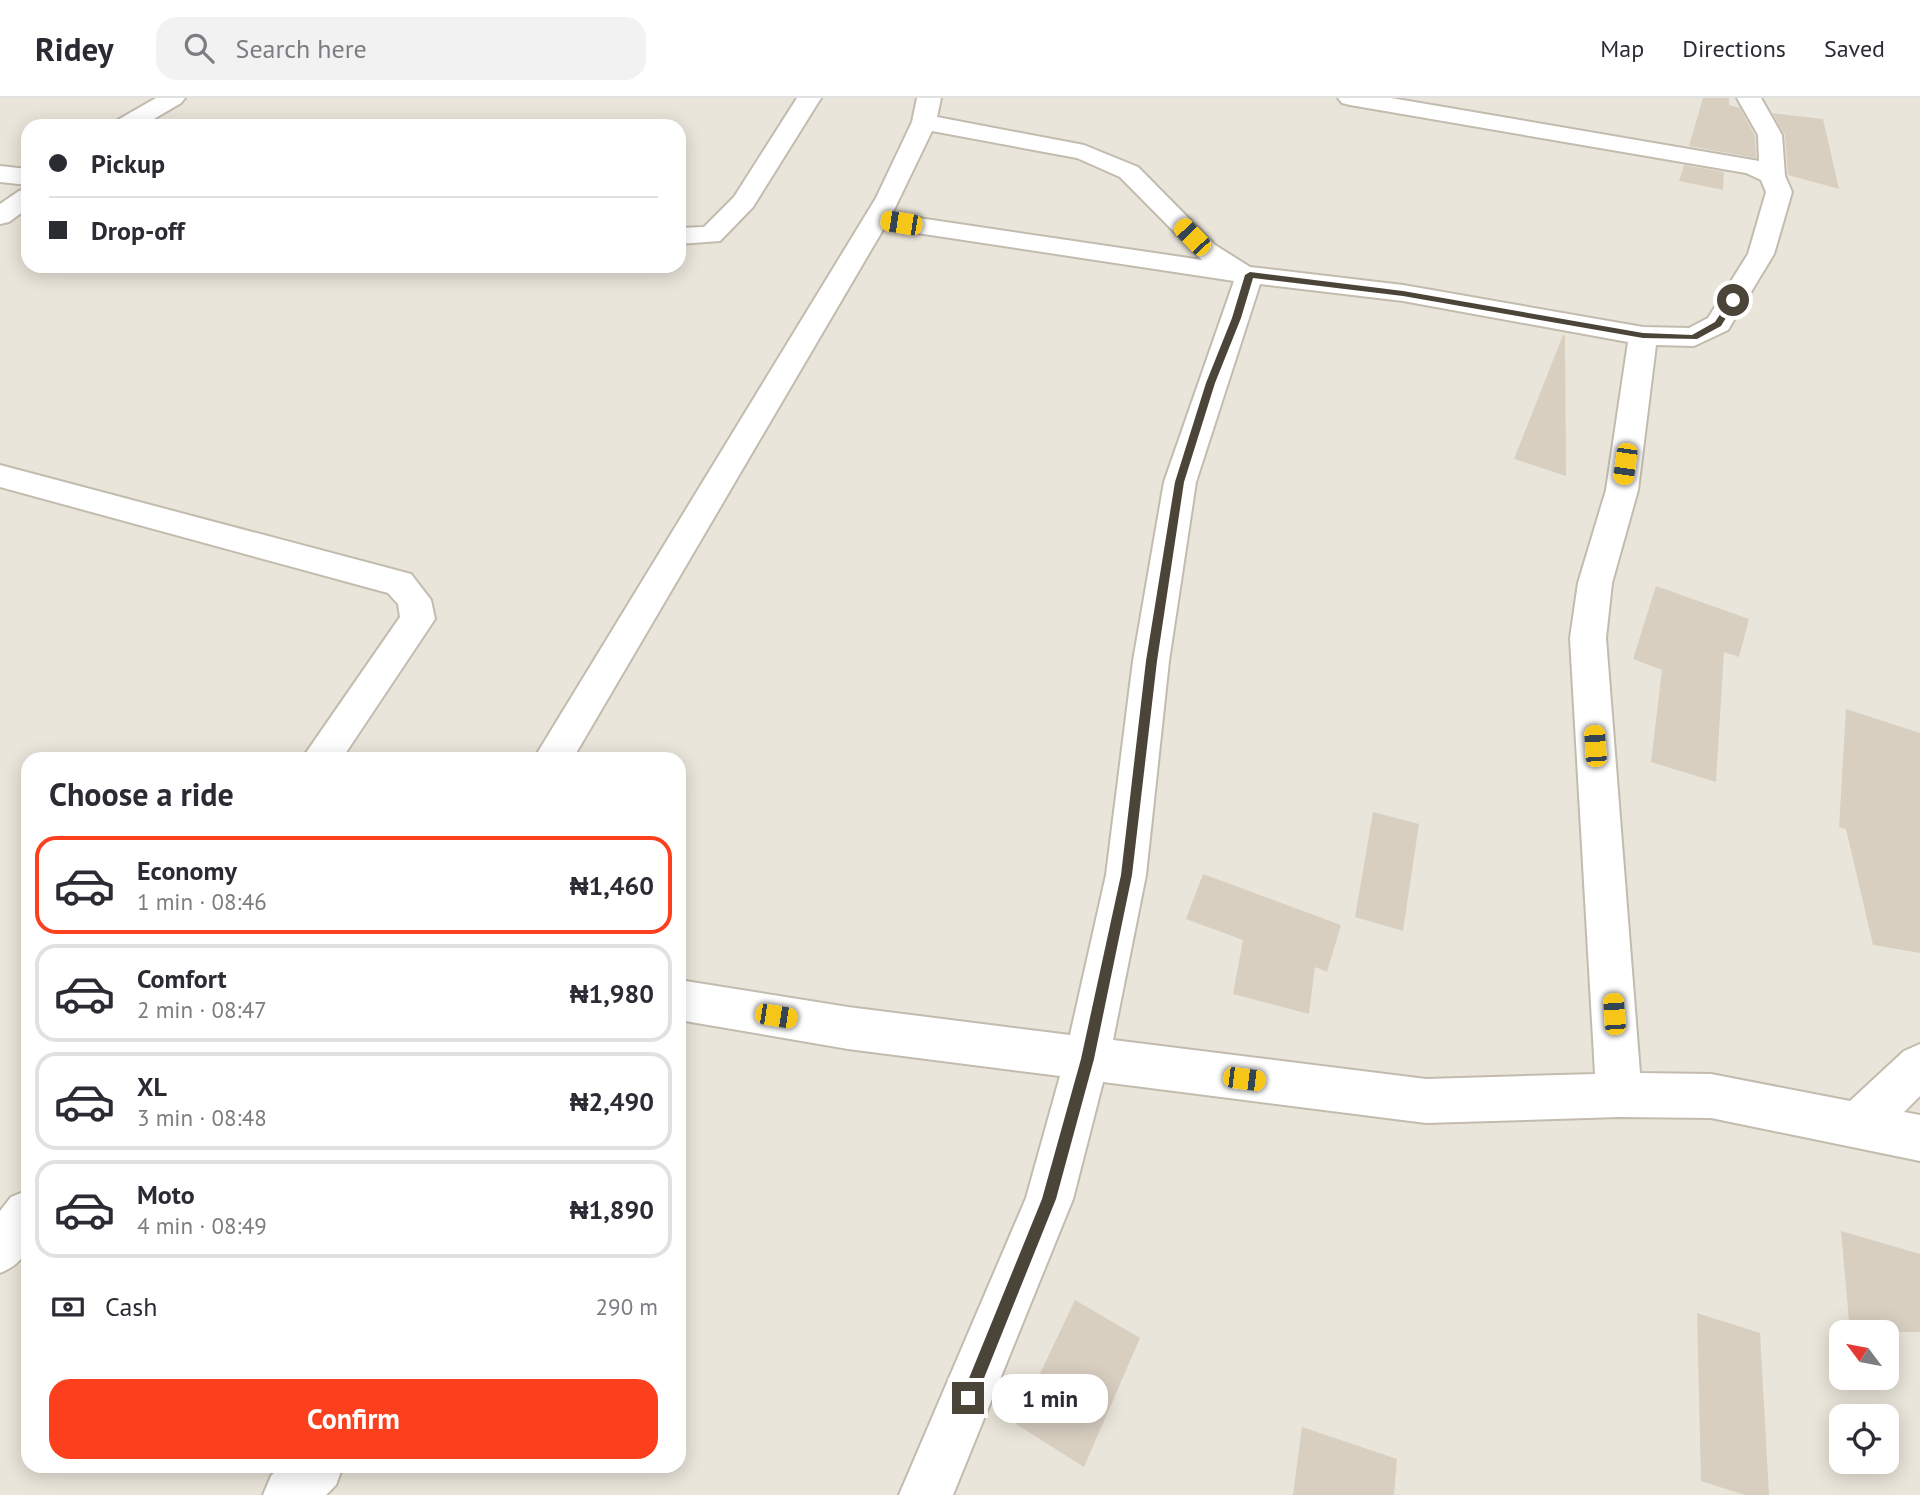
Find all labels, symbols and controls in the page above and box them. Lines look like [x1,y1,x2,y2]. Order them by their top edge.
search box [156,17,646,80]
text: Ridey [35,27,114,70]
icon: search [180,29,218,67]
text: Search here [236,32,367,65]
text: Map [1600,33,1644,64]
text: Directions [1682,33,1786,64]
text: Saved [1824,33,1885,64]
text: Pickup [91,147,165,180]
car [879,209,924,237]
text: Drop-off [91,214,185,247]
car [1170,215,1215,259]
route start [1717,284,1749,316]
car [1612,442,1639,486]
car [1584,724,1607,768]
text: Choose a ride [49,773,234,815]
icon: car [53,854,116,917]
text: Economy [137,854,237,887]
text: ₦1,460 [570,869,654,902]
text: 1 min · 08:46 [137,887,267,916]
icon: car [53,962,116,1025]
text: Comfort [137,962,227,995]
text: ₦1,980 [570,977,654,1010]
car [1603,992,1626,1036]
text: 2 min · 08:47 [137,995,267,1024]
car [754,1002,799,1030]
car [1222,1066,1267,1092]
icon: car [53,1070,116,1133]
text: XL [137,1070,167,1103]
text: ₦2,490 [570,1085,654,1118]
text: 3 min · 08:48 [137,1103,267,1132]
icon: car [53,1178,116,1241]
text: Moto [137,1178,195,1211]
text: ₦1,890 [570,1193,654,1226]
text: 4 min · 08:49 [137,1211,267,1240]
icon: cash [49,1288,87,1326]
text: Cash [105,1290,157,1323]
text: 290 m [596,1292,658,1321]
north arrow [1829,1320,1899,1390]
map controls [1829,1320,1899,1474]
callout: 1 min [992,1374,1108,1422]
button: Confirm [49,1379,658,1459]
route end [952,1382,984,1414]
text: 1 min [1022,1384,1078,1413]
button: locate [1829,1404,1899,1474]

